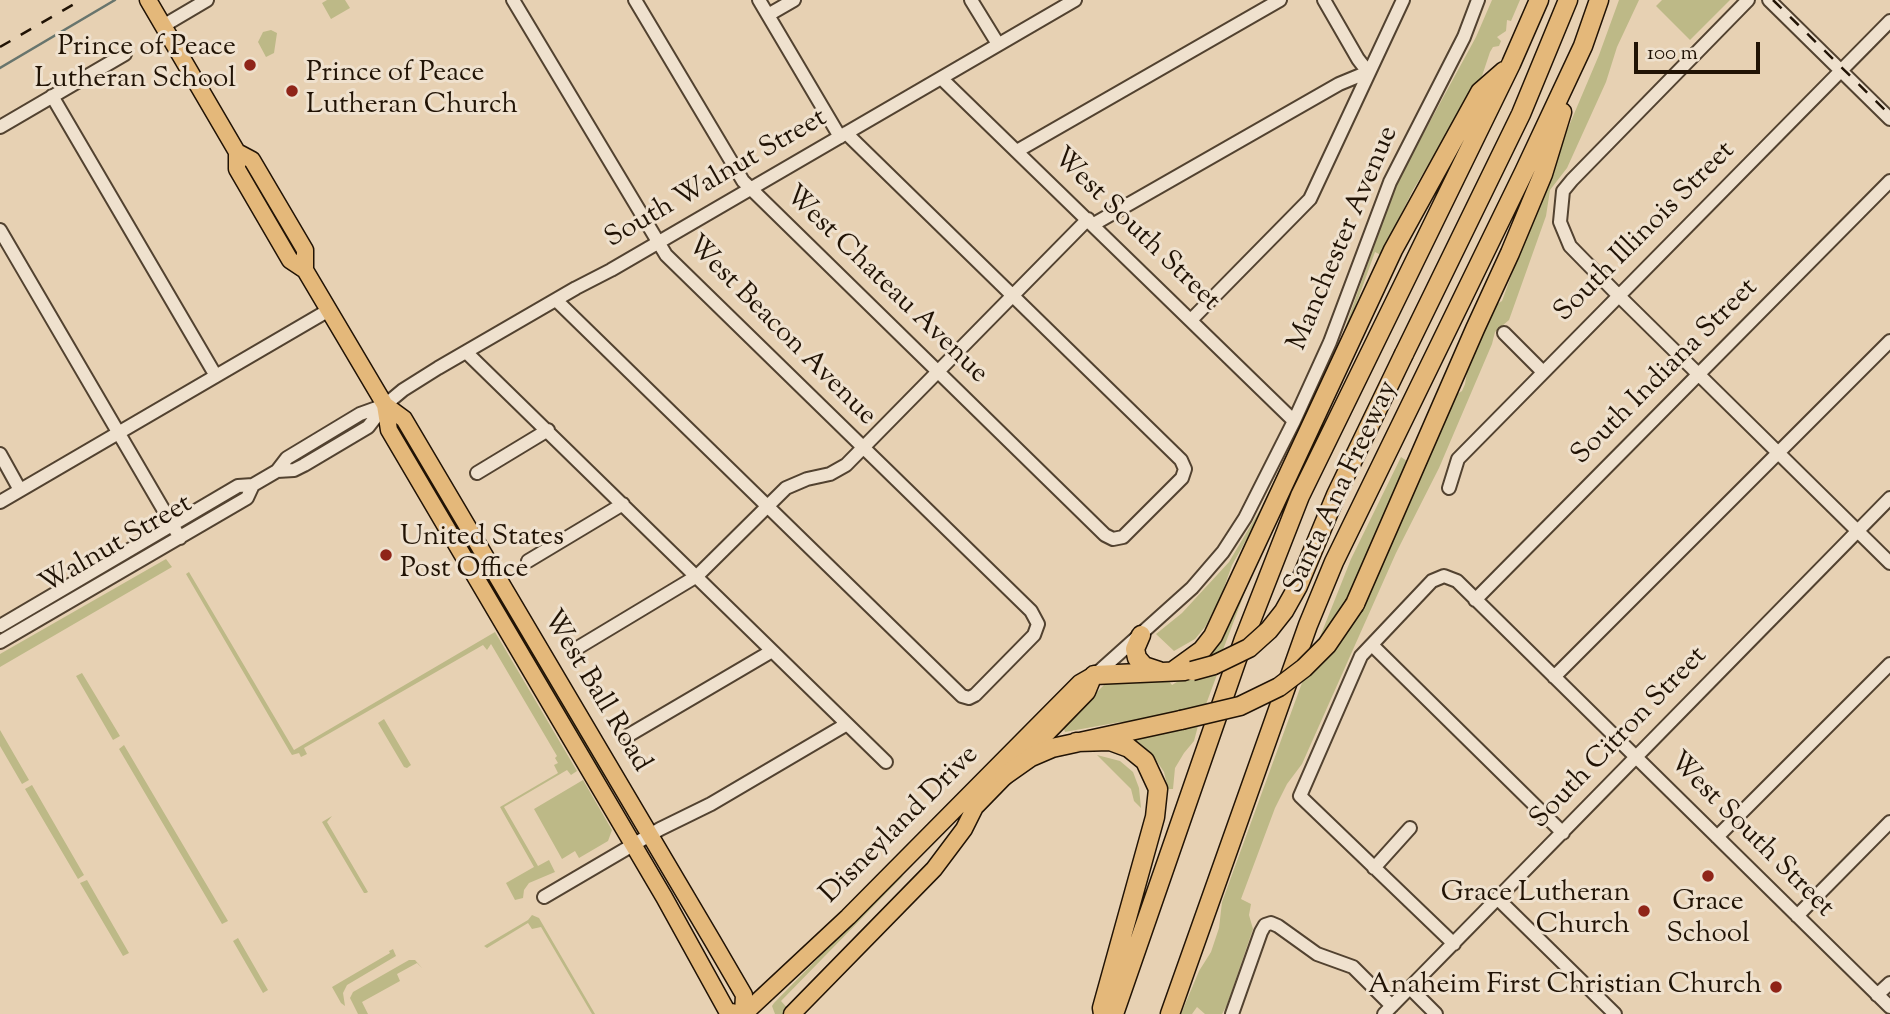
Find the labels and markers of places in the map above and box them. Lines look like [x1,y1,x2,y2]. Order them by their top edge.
place label: Prince of Peace Lutheran School [35,32,236,98]
marker: Prince of Peace Lutheran School [242,57,258,73]
place label: Prince of Peace Lutheran Church [306,58,518,124]
marker: Prince of Peace Lutheran Church [284,83,300,99]
place label: United States Post Office [400,522,564,588]
marker: United States Post Office [378,547,394,563]
marker: Grace School [1700,868,1716,884]
place label: Grace Lutheran Church [1441,878,1630,944]
place label: Grace School [1666,887,1750,953]
marker: Grace Lutheran Church [1636,903,1652,919]
place label: Anaheim First Christian Church [1368,970,1762,1004]
marker: Anaheim First Christian Church [1768,979,1784,995]

